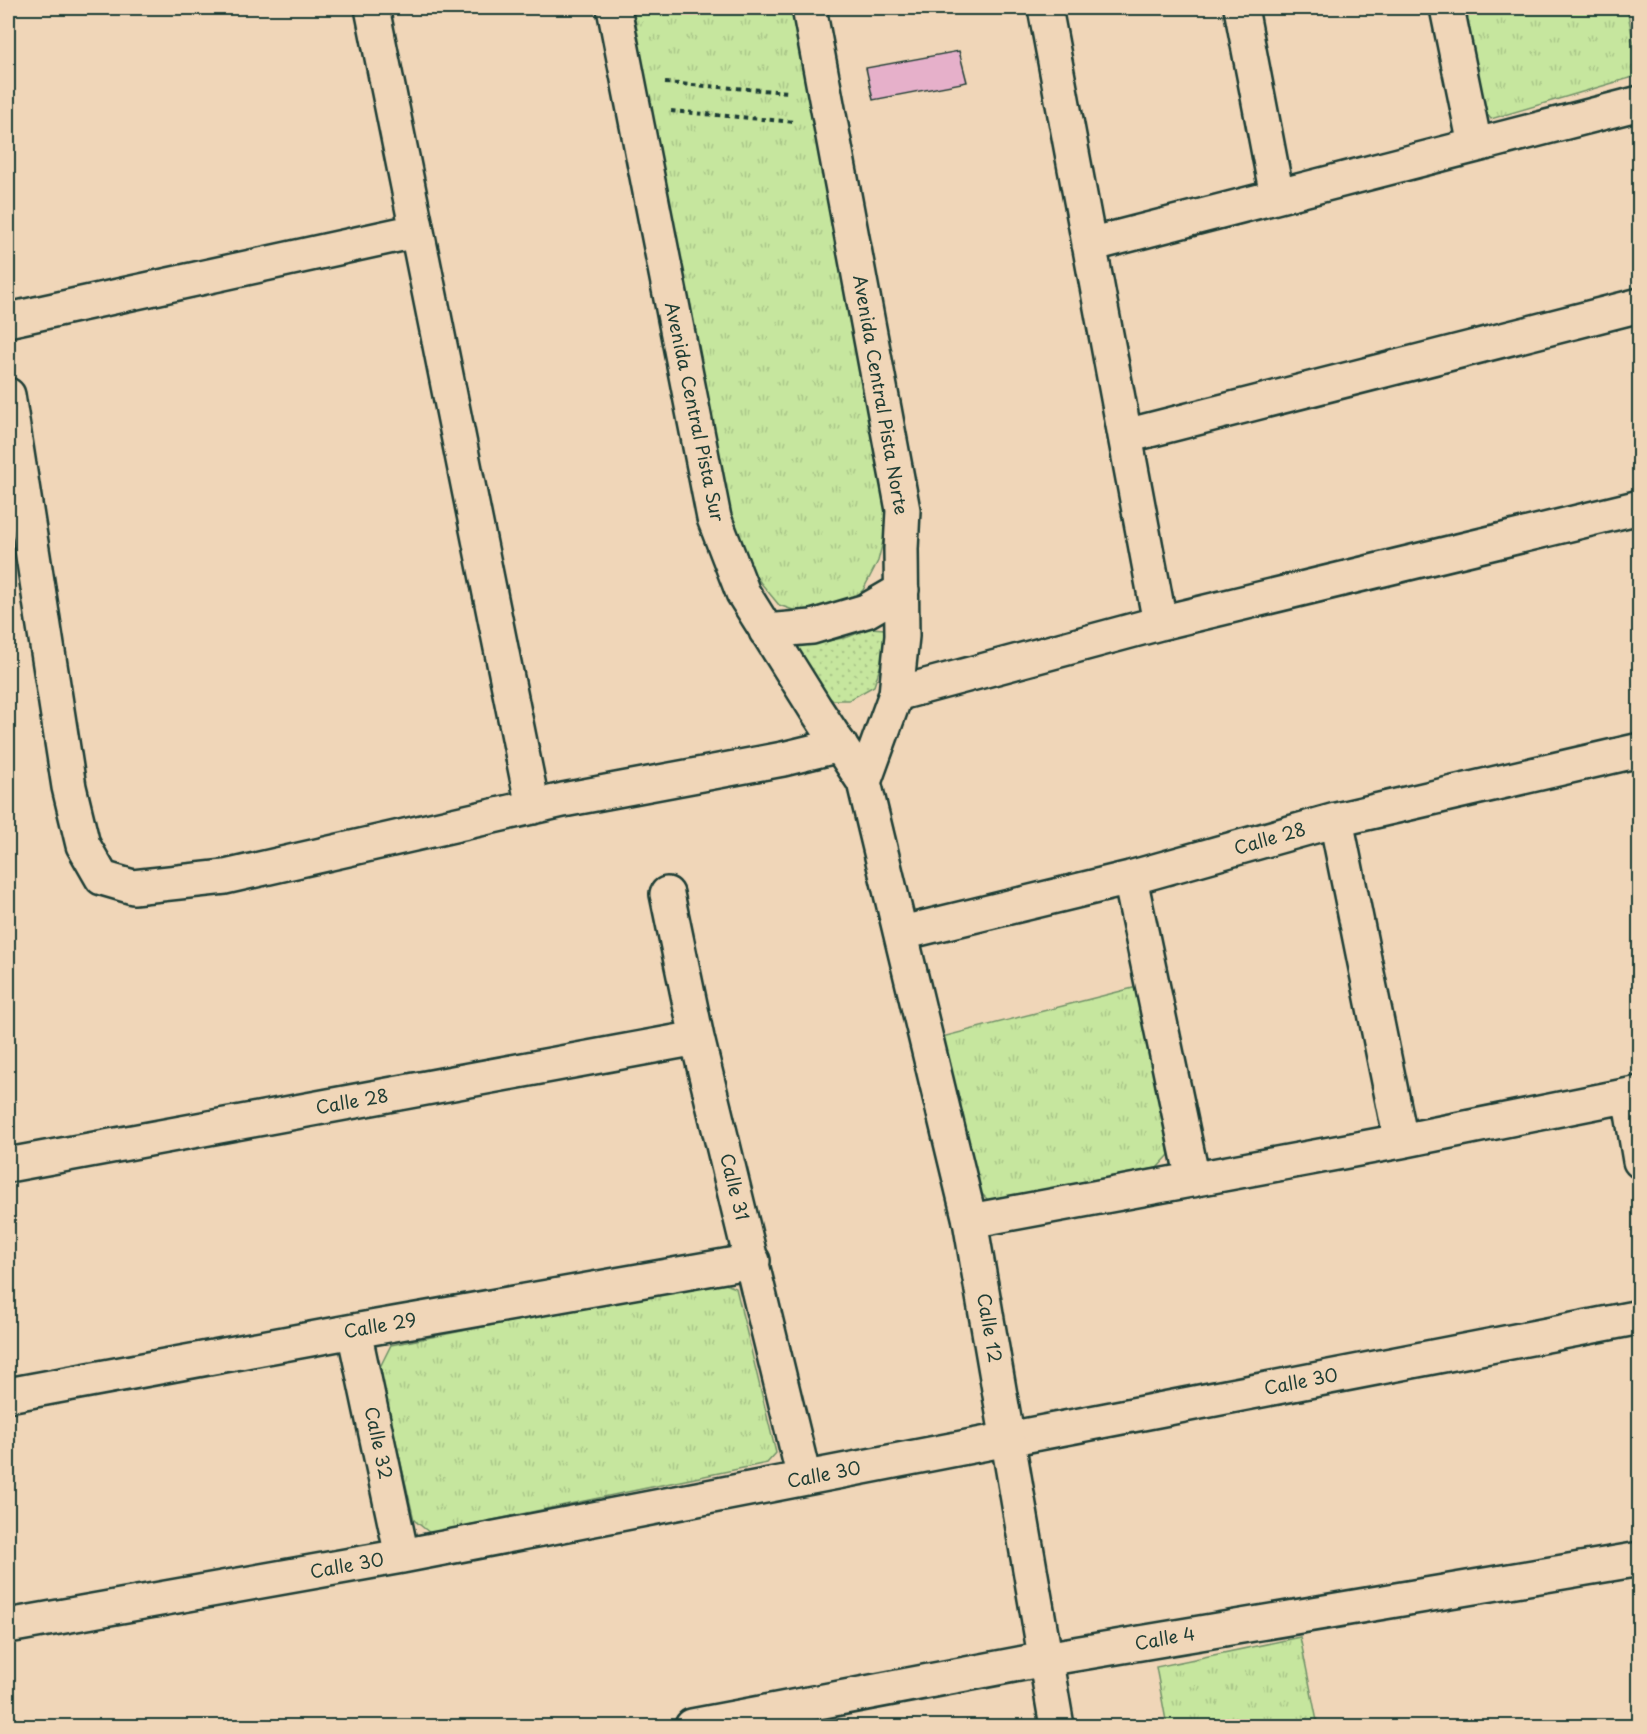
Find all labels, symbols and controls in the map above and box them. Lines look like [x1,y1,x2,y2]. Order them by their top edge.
street label: Avenida Central Pista Norte [847,273,916,517]
street label: Avenida Central Pista Sur [659,299,732,525]
street label: Calle 28 [1231,814,1309,861]
street label: Calle 28 [313,1081,390,1120]
street label: Calle 31 [714,1150,757,1223]
street label: Calle 12 [971,1291,1010,1365]
street label: Calle 29 [341,1305,418,1344]
street label: Calle 30 [1262,1360,1340,1401]
street label: Calle 32 [359,1404,400,1482]
street label: Calle 30 [785,1453,863,1494]
street label: Calle 30 [308,1545,386,1584]
street label: Calle 4 [1132,1619,1197,1656]

